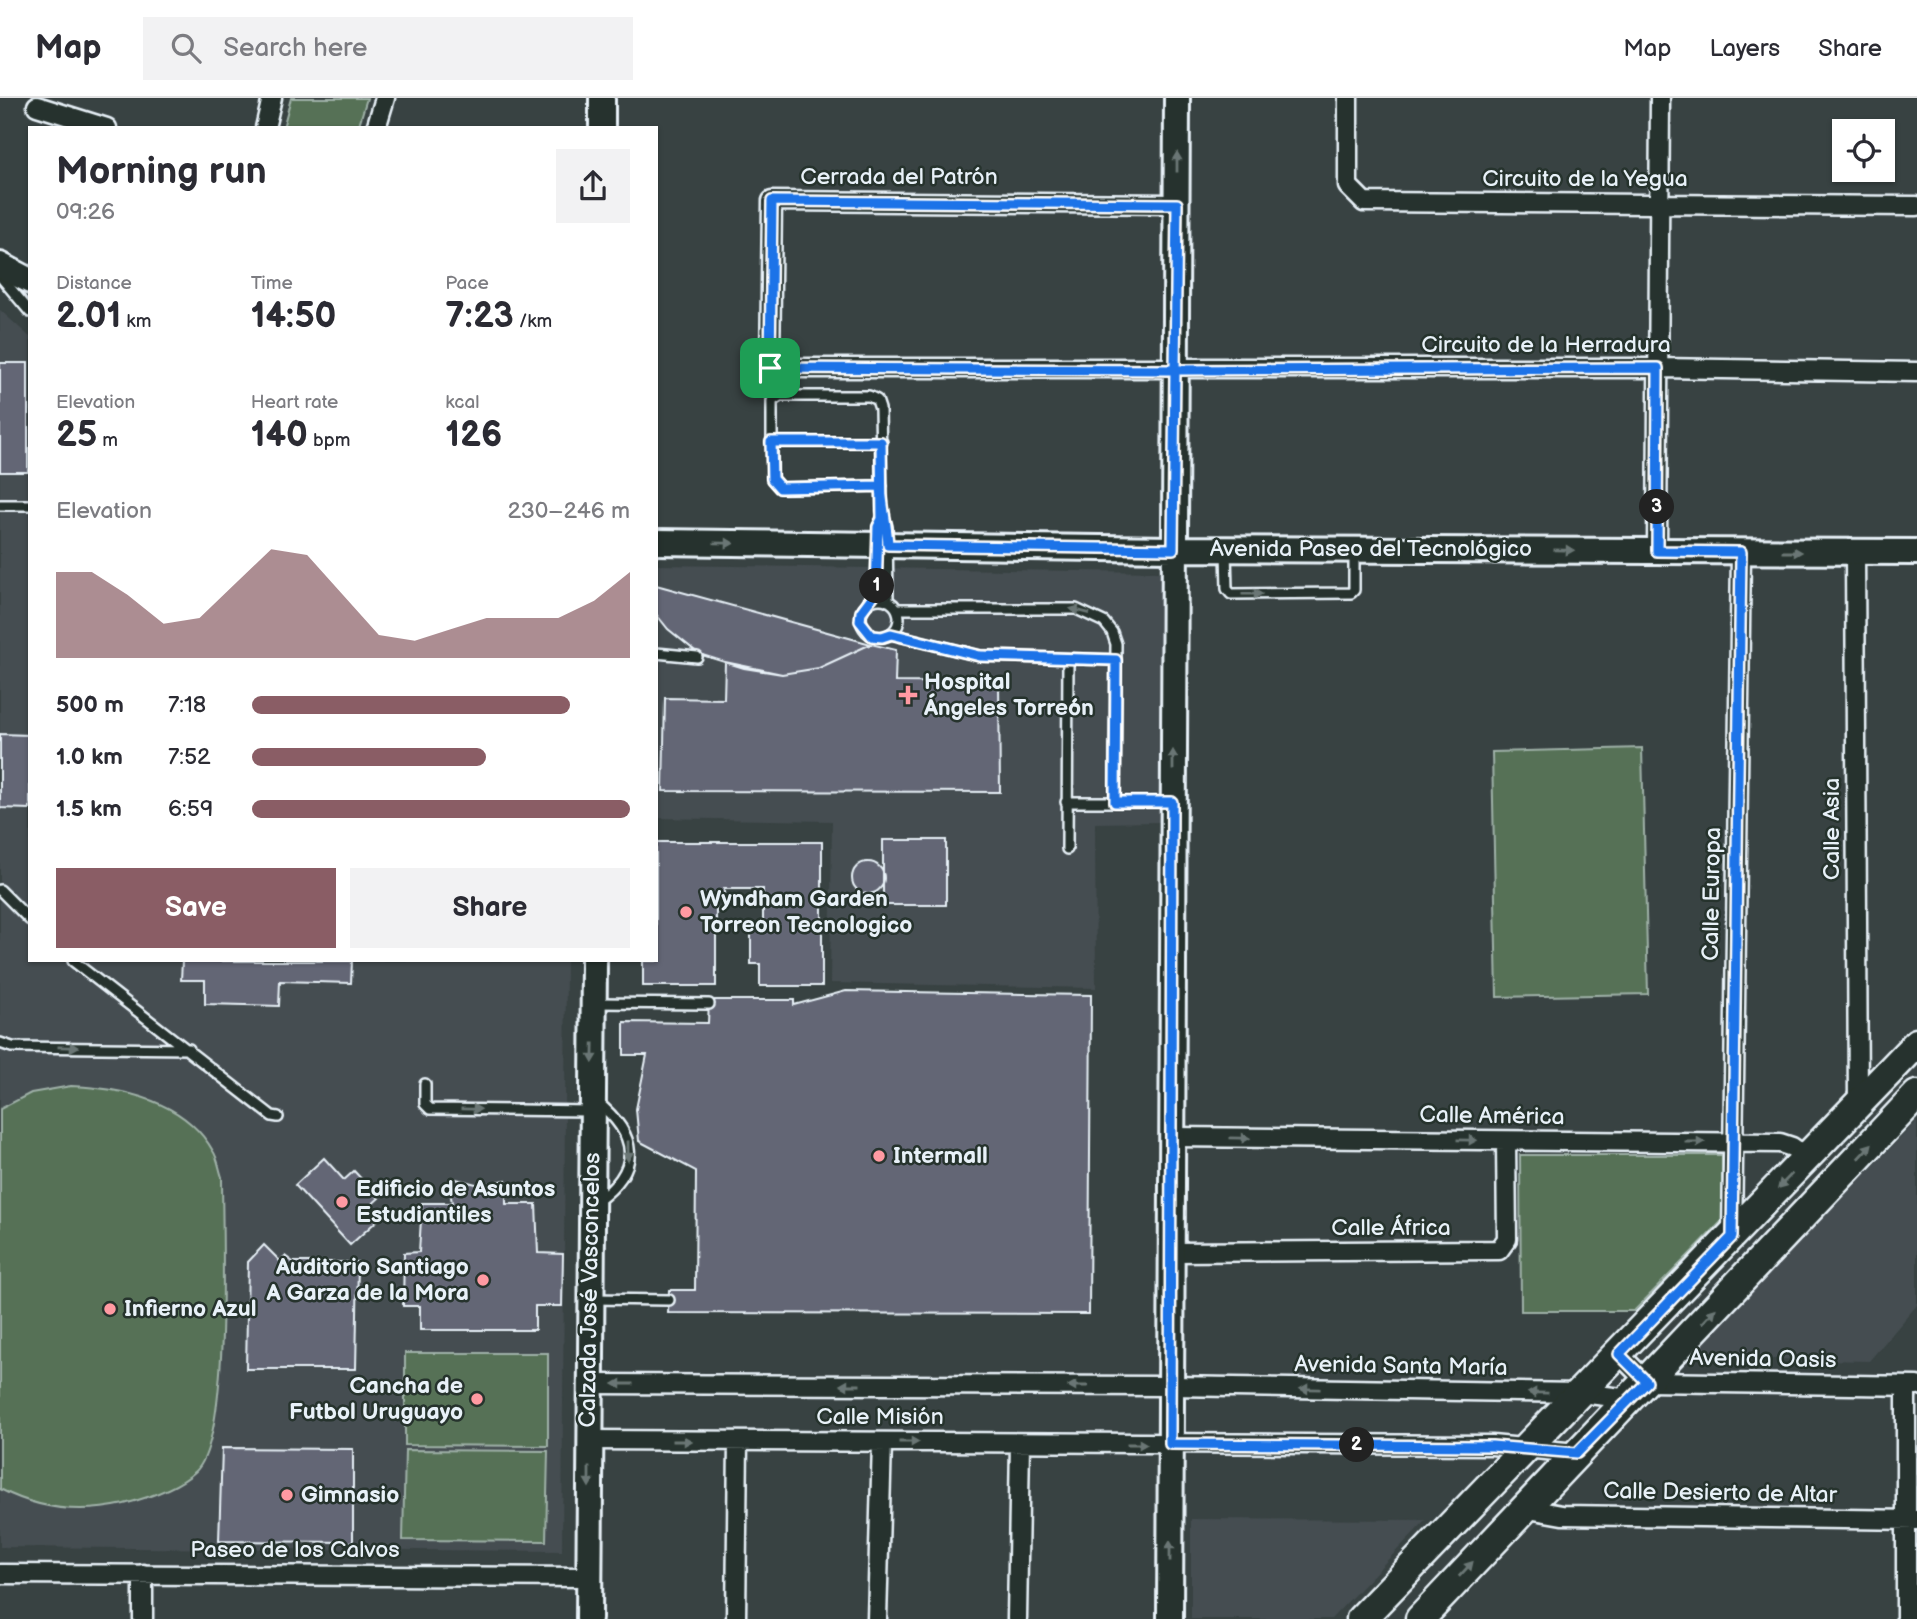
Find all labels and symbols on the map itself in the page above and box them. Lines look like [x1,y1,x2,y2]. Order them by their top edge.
one-way arrow [1171,151,1183,173]
street label: Cerrada del Patrón [800,163,998,191]
street label: Circuito de la Yegua [1482,165,1688,193]
street label: Circuito de la Herradura [1421,331,1671,359]
pin [740,338,800,398]
pin: 3 [1640,490,1674,524]
street label: Avenida Paseo del Tecnológico [1210,535,1532,563]
one-way arrow [714,537,736,549]
one-way arrow [1554,544,1576,556]
one-way arrow [1781,546,1803,558]
pin: 1 [860,568,894,603]
one-way arrow [1241,588,1263,600]
one-way arrow [1069,605,1091,616]
place label: Hospital Ángeles Torreón [923,668,1094,722]
marker: Hospital Ángeles Torreón [898,685,918,705]
one-way arrow [1167,749,1179,771]
street label: Calle Asia [1818,778,1846,880]
street label: Calle Europa [1697,827,1727,961]
place label: Wyndham Garden Torreon Tecnologico [700,885,912,939]
marker: Wyndham Garden Torreon Tecnologico [678,904,694,920]
one-way arrow [57,1042,79,1053]
one-way arrow [587,1043,599,1065]
street label: Calle América [1419,1101,1565,1131]
one-way arrow [460,1103,482,1115]
one-way arrow [1229,1132,1251,1143]
one-way arrow [1456,1134,1478,1146]
one-way arrow [1684,1136,1706,1148]
one-way arrow [622,1141,634,1163]
place label: Intermall [893,1142,988,1170]
one-way arrow [1856,1143,1872,1160]
marker: Intermall [871,1148,887,1164]
street label: Calzada José Vasconcelos [574,1152,606,1428]
one-way arrow [1778,1172,1794,1189]
place label: Edificio de Asuntos Estudiantiles [356,1175,555,1229]
marker: Edificio de Asuntos Estudiantiles [334,1194,350,1210]
street label: Calle África [1331,1214,1451,1242]
place label: Auditorio Santiago A Garza de la Mora [265,1253,469,1307]
marker: Auditorio Santiago A Garza de la Mora [475,1272,491,1288]
place label: Infierno Azul [124,1295,256,1323]
marker: Infierno Azul [102,1301,118,1317]
one-way arrow [1700,1308,1717,1325]
street label: Avenida Oasis [1689,1344,1837,1374]
street label: Avenida Santa María [1294,1350,1508,1382]
place label: Cancha de Futbol Uruguayo [289,1372,463,1426]
one-way arrow [612,1378,634,1390]
one-way arrow [839,1379,861,1391]
one-way arrow [1067,1380,1089,1392]
one-way arrow [1299,1383,1321,1394]
one-way arrow [1526,1387,1548,1398]
marker: Cancha de Futbol Uruguayo [469,1391,485,1407]
street label: Calle Misión [816,1403,944,1431]
pin: 2 [1340,1428,1374,1462]
one-way arrow [671,1435,693,1446]
one-way arrow [899,1436,921,1448]
one-way arrow [1126,1438,1148,1450]
one-way arrow [583,1466,595,1488]
street label: Calle Desierto de Altar [1603,1477,1838,1509]
place label: Gimnasio [301,1481,399,1509]
marker: Gimnasio [279,1487,295,1503]
street label: Paseo de los Calvos [190,1536,400,1564]
one-way arrow [1164,1540,1176,1562]
one-way arrow [1458,1561,1474,1578]

